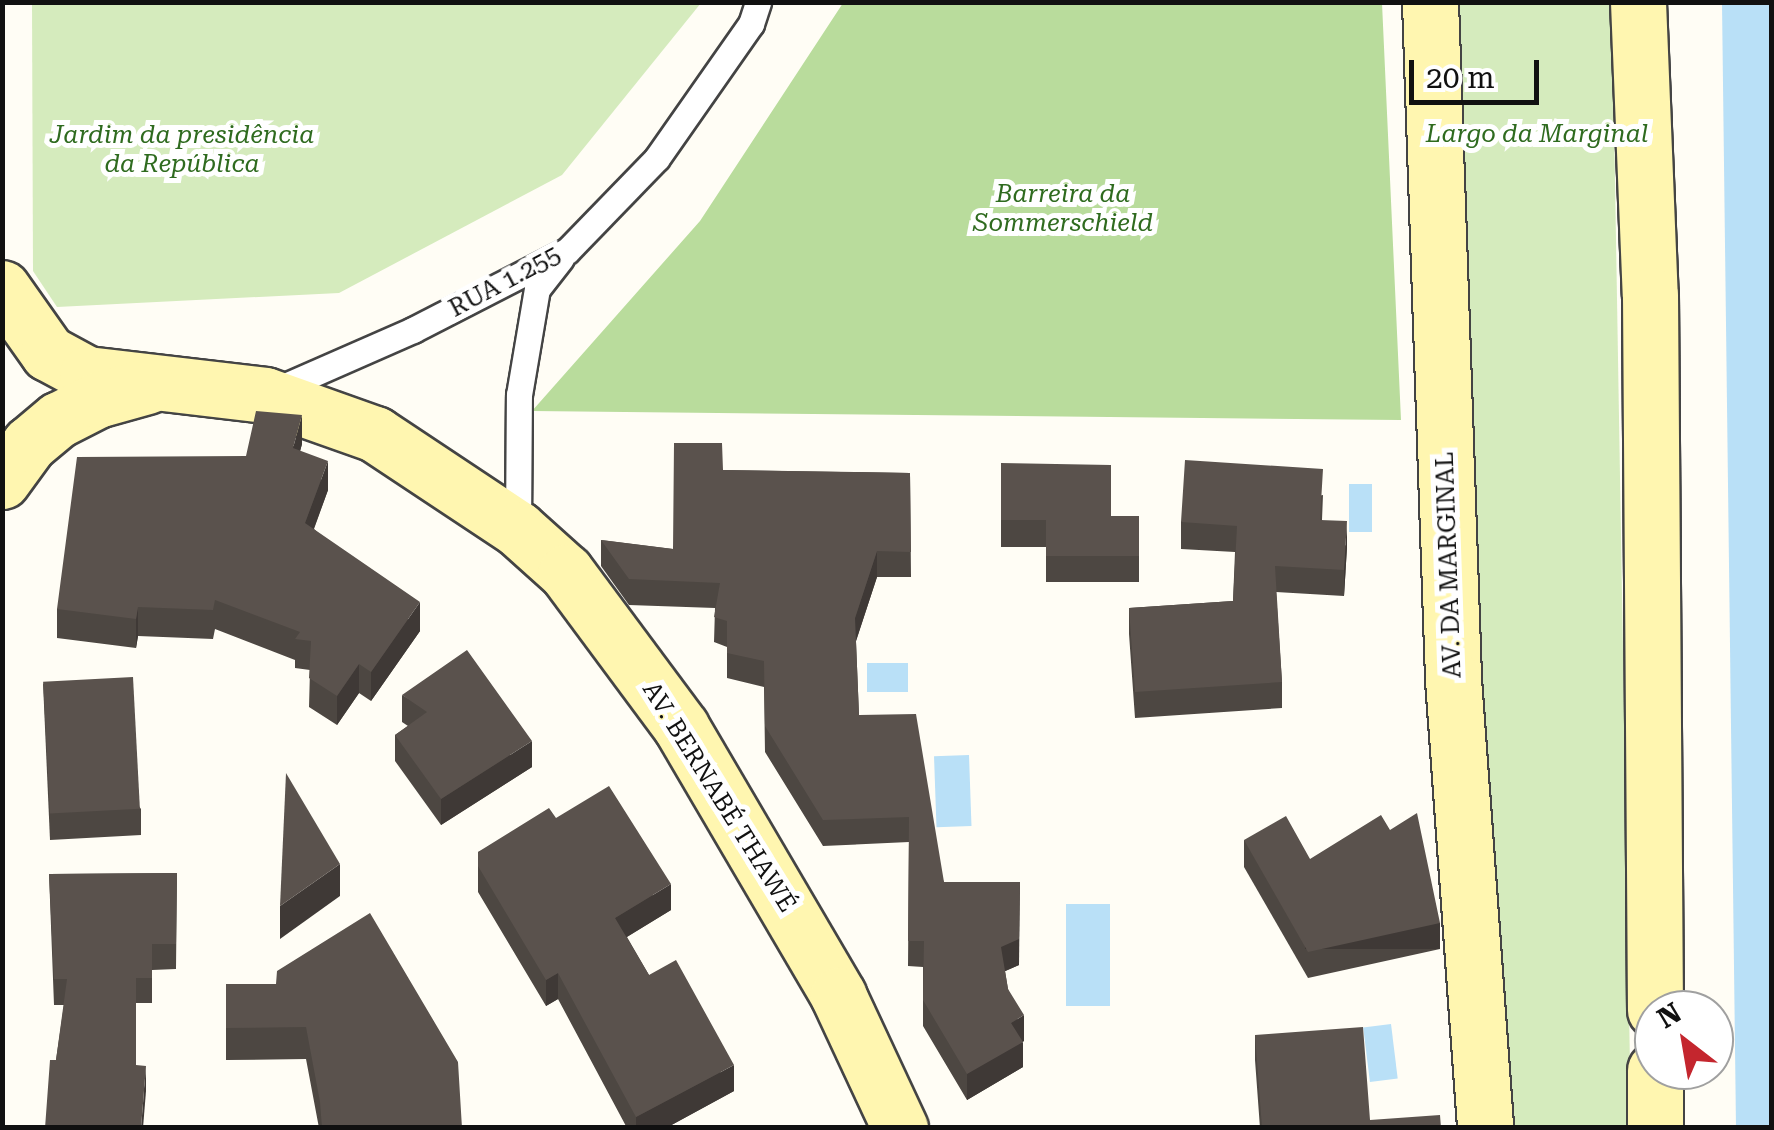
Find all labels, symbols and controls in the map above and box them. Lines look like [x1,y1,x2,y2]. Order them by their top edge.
scale bar [1414,40,1544,102]
text: 20 m [1426,60,1495,95]
park label: Largo da Marginal [1426,119,1648,149]
park label: Jardim da presidência da República [50,121,314,180]
park label: Barreira da Sommerschield [973,180,1153,239]
street label: RUA 1.255 [444,240,566,324]
street label: AV. DA MARGINAL [1430,451,1468,679]
street label: AV. BERNABÉ THAWÉ [636,676,802,918]
north arrow [1634,990,1734,1090]
text: N [1652,996,1687,1035]

